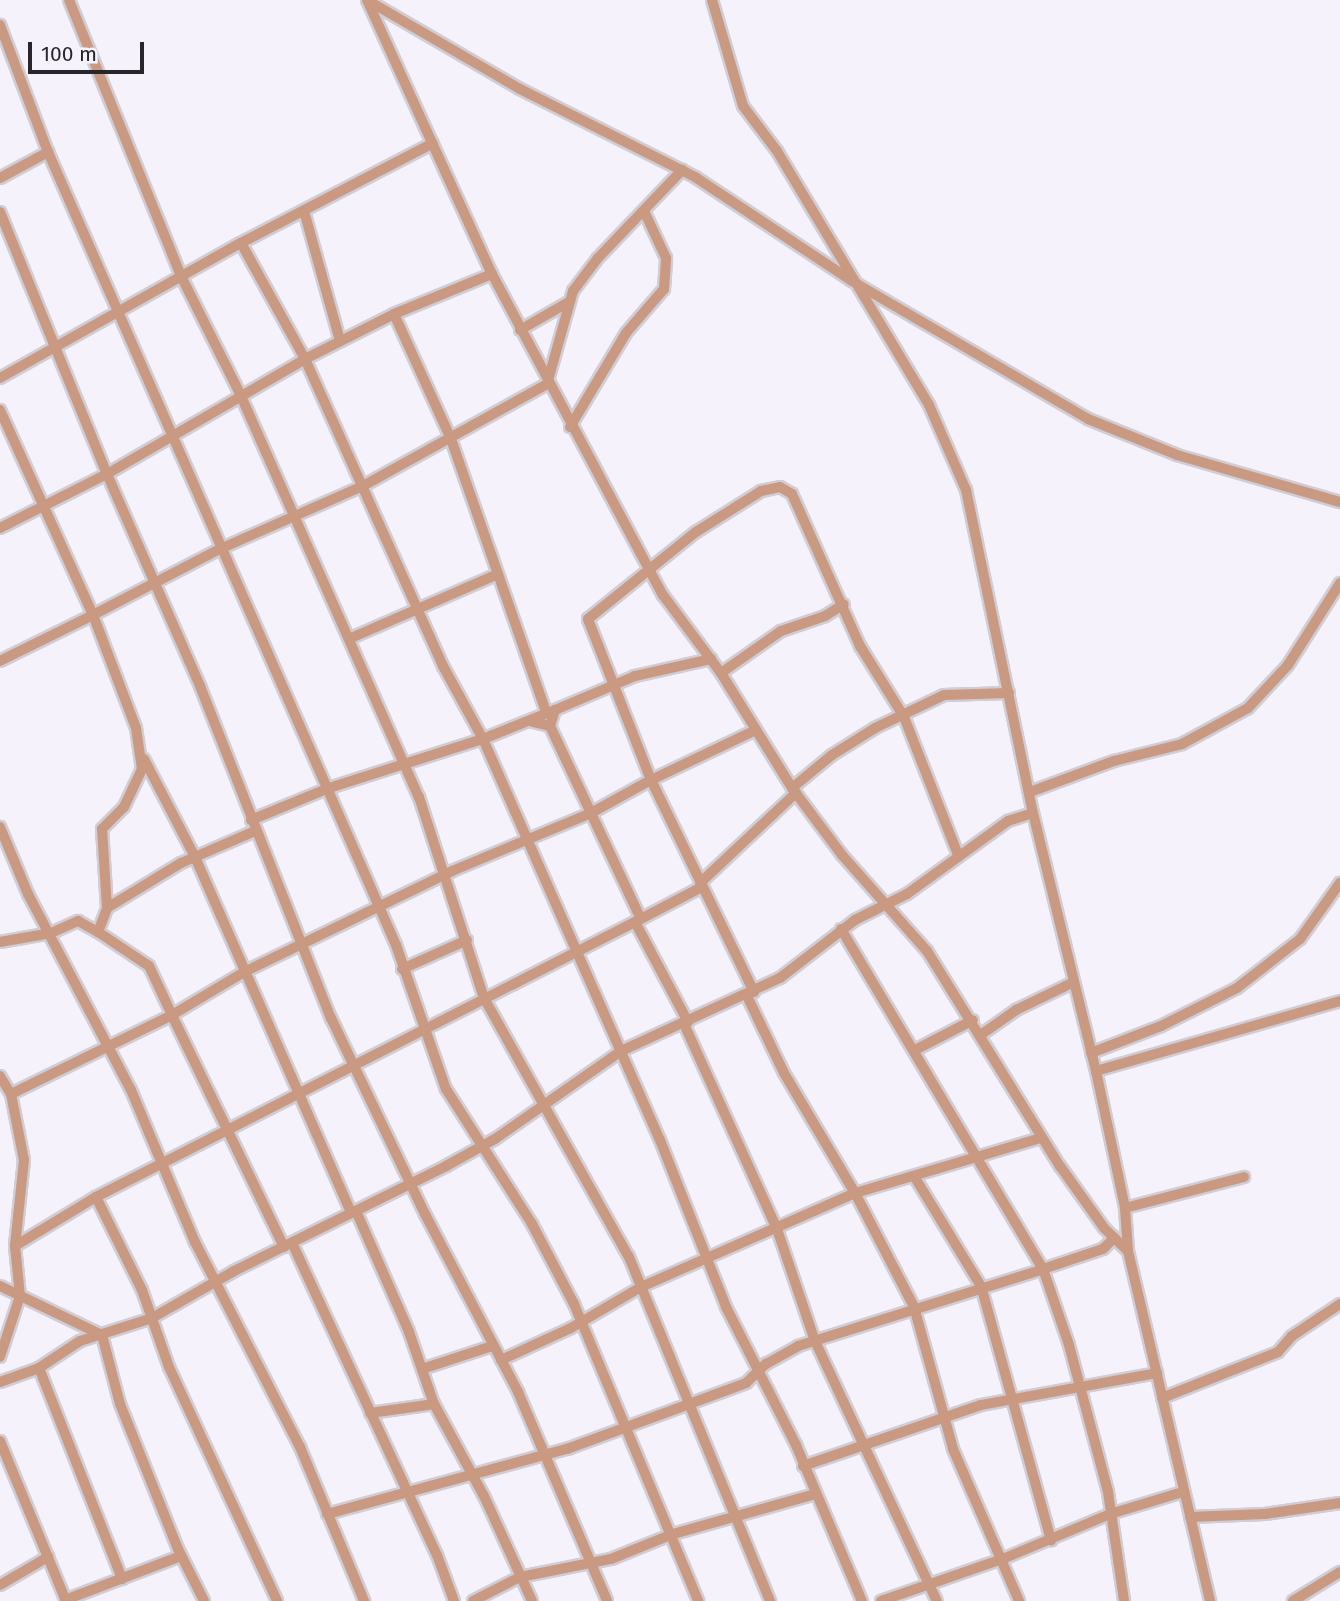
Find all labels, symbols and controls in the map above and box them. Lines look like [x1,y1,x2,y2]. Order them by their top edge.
scale bar [32,28,147,72]
text: 100 m [41,41,97,67]

